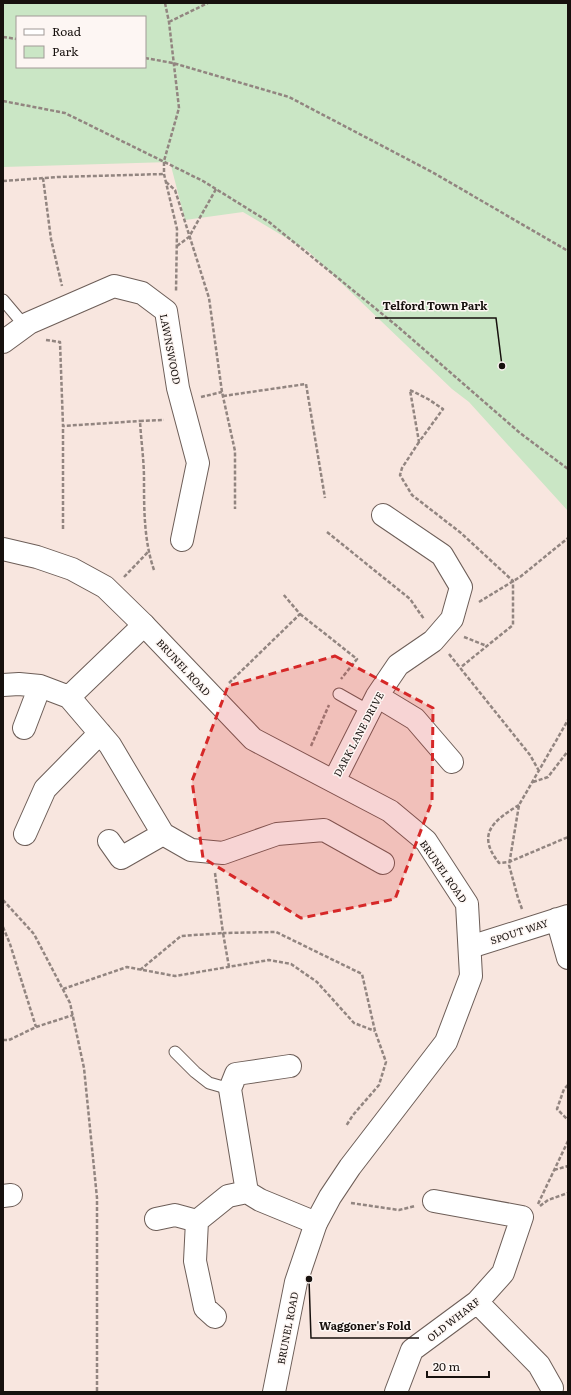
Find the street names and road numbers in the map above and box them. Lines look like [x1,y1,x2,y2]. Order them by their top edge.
street label: LAWNSWOOD [157,312,185,386]
street label: BRUNEL ROAD [153,635,215,699]
street label: DARK LANE DRIVE [329,689,387,779]
street label: BRUNEL ROAD [417,837,471,906]
street label: SPOUT WAY [488,915,550,947]
street label: BRUNEL ROAD [273,1290,301,1365]
street label: OLD WHARF [423,1293,483,1345]

